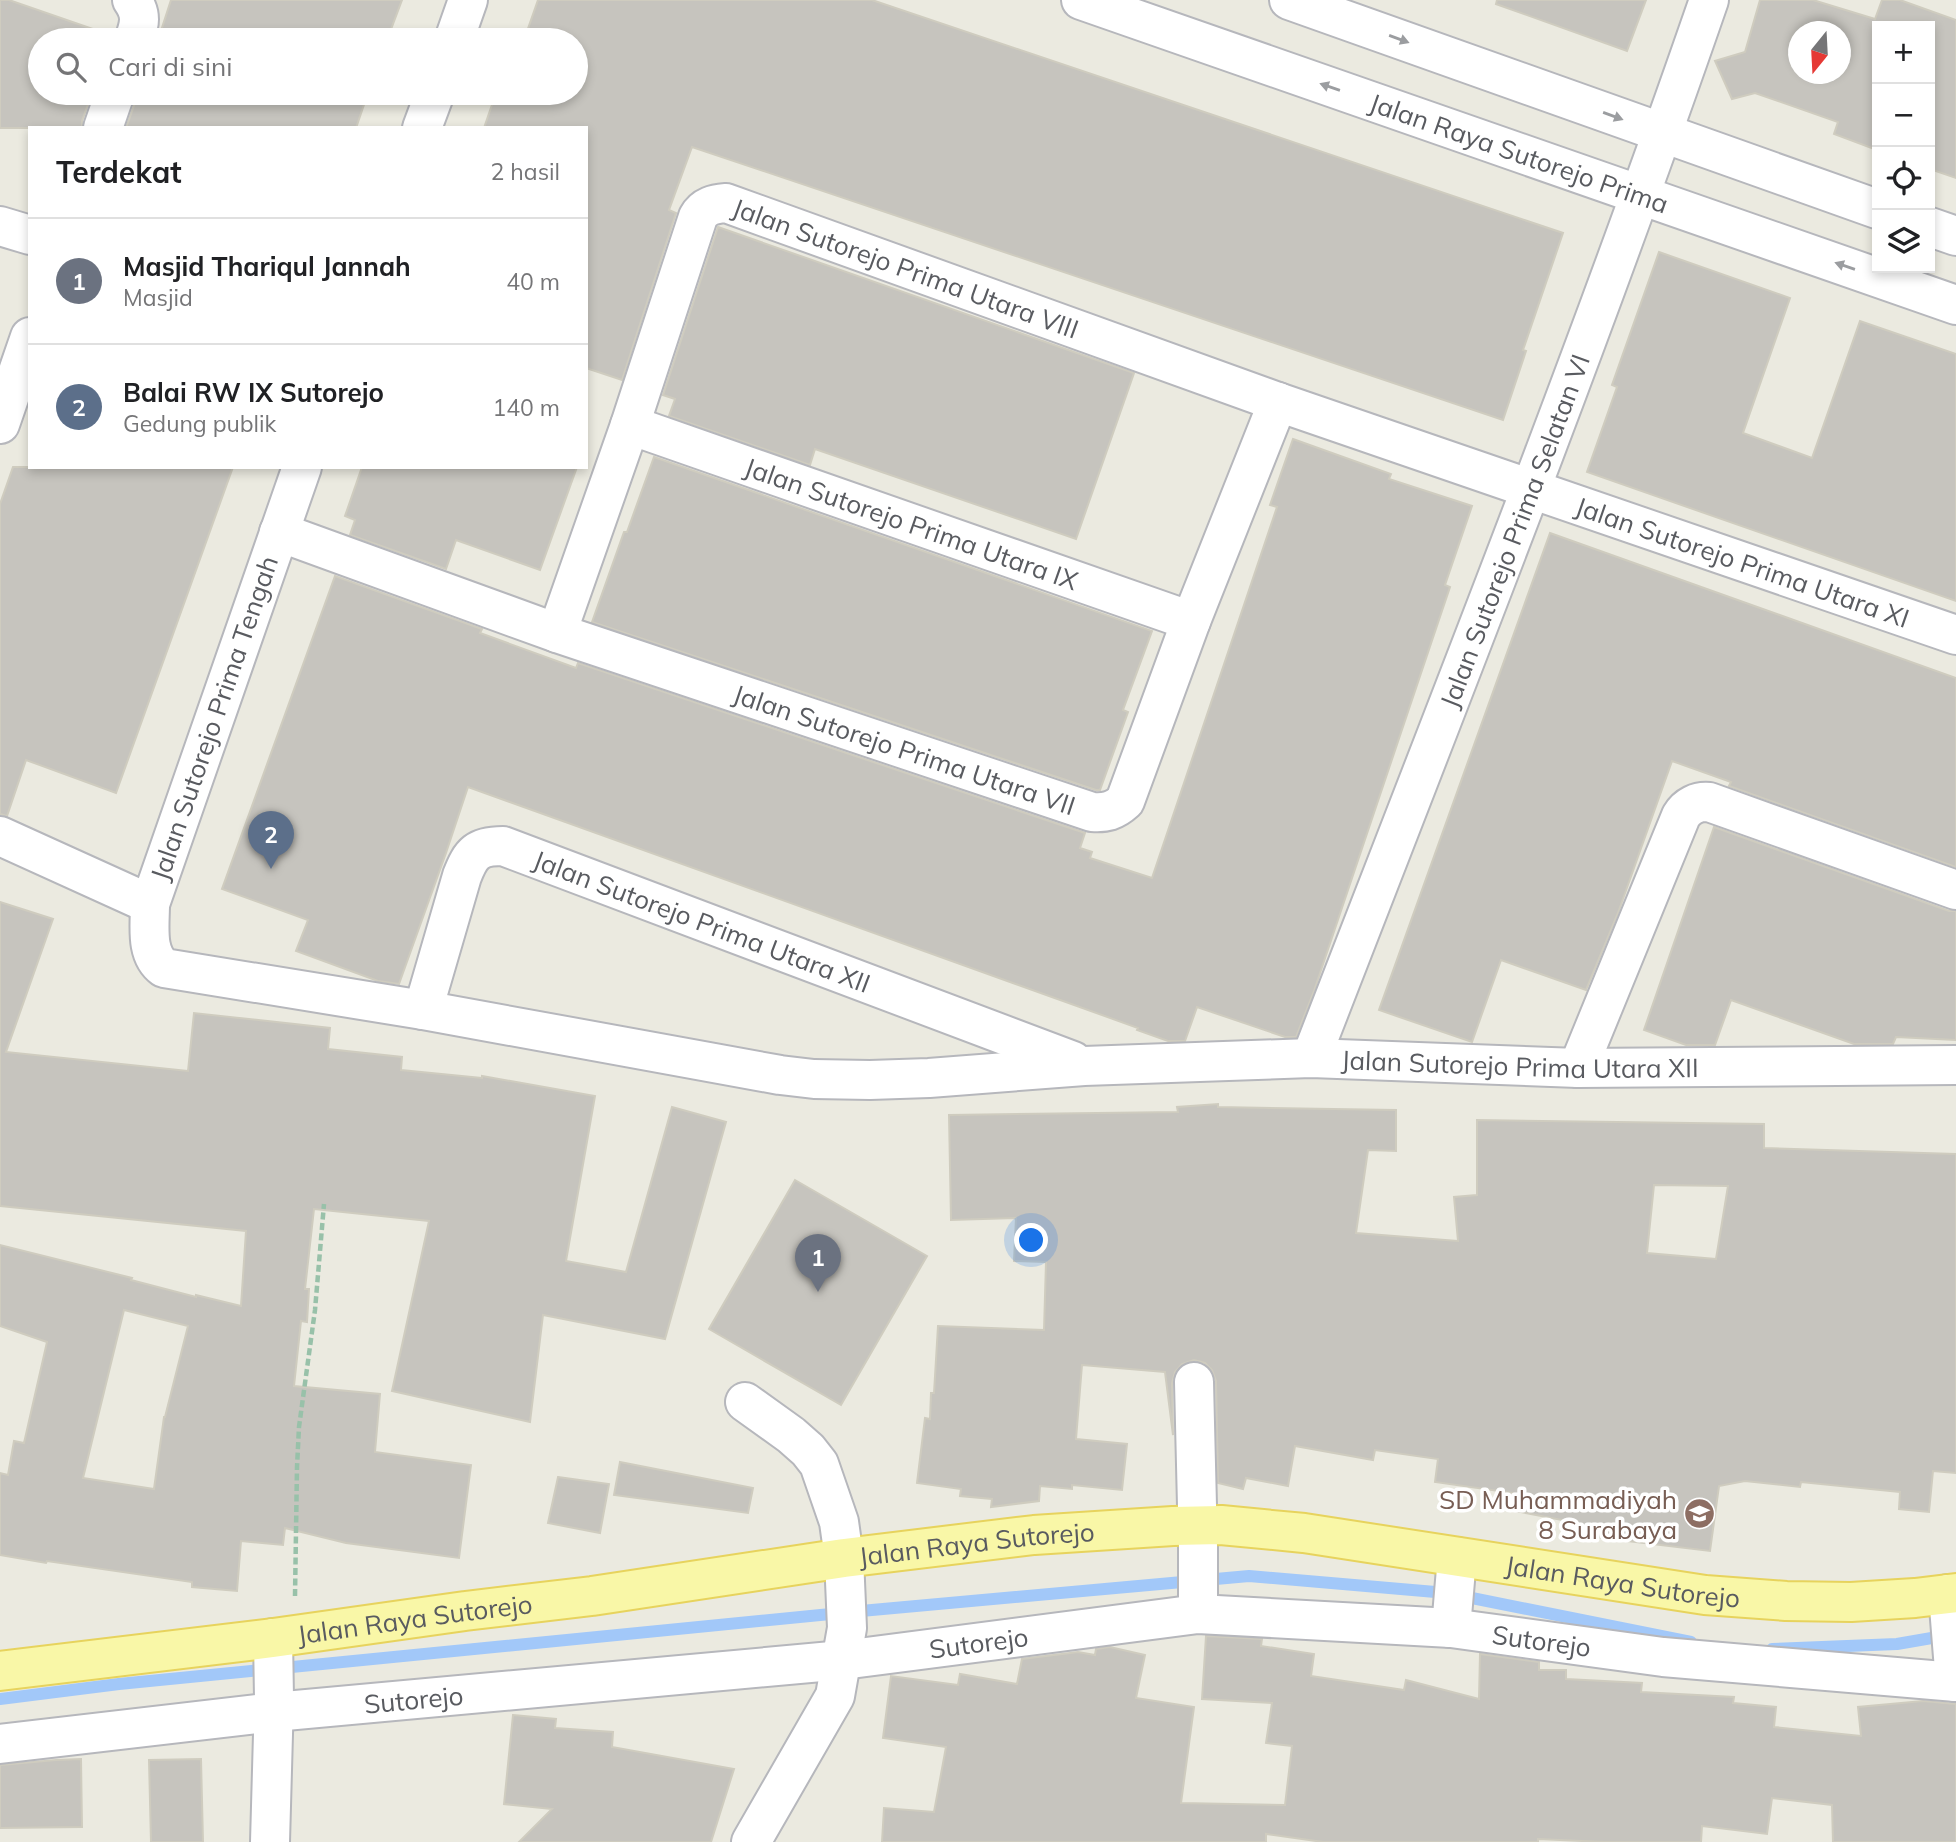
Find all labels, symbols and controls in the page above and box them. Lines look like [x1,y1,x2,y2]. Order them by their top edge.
north arrow [1788,21,1851,84]
map controls [1872,21,1935,273]
button: + [1872,21,1935,84]
search box [28,28,588,105]
one-way arrow [1389,34,1410,45]
icon: search [52,48,90,86]
text: Cari di sini [108,50,232,83]
one-way arrow [1319,81,1340,92]
button: − [1872,84,1935,147]
street label: Jalan Raya Sutorejo Prima [1365,85,1673,220]
one-way arrow [1603,111,1624,122]
button: locate [1872,147,1935,210]
text: Terdekat [56,153,182,191]
text: 2 hasil [491,157,560,186]
street label: Jalan Sutorejo Prima Utara VIII [728,190,1083,345]
button: layers [1872,210,1935,273]
text: Masjid Thariqul Jannah [123,250,411,283]
one-way arrow [1835,260,1856,271]
text: 1 [72,267,86,296]
text: 40 m [506,267,560,296]
text: Masjid [123,283,193,312]
street label: Jalan Sutorejo Prima Selatan VI [1432,349,1597,712]
text: Balai RW IX Sutorejo [123,376,384,409]
text: 2 [72,393,86,422]
text: 140 m [492,393,560,422]
text: Gedung publik [123,409,276,438]
street label: Jalan Sutorejo Prima Utara IX [740,450,1083,597]
street label: Jalan Sutorejo Prima Utara XI [1571,489,1914,634]
street label: Jalan Sutorejo Prima Tengah [143,551,285,885]
street label: Jalan Sutorejo Prima Utara VII [729,677,1080,822]
pin: 2 [248,811,294,869]
street label: Jalan Sutorejo Prima Utara XII [529,842,875,1000]
street label: Jalan Sutorejo Prima Utara XII [1340,1043,1699,1085]
your location [1014,1223,1048,1257]
pin: 1 [795,1234,841,1292]
place label: SD Muhammadiyah 8 Surabaya [1439,1483,1677,1546]
school or university icon: SD Muhammadiyah 8 Surabaya [1683,1497,1717,1531]
street label: Jalan Raya Sutorejo [857,1515,1095,1573]
street label: Jalan Raya Sutorejo [1503,1548,1741,1614]
street label: Jalan Raya Sutorejo [295,1587,534,1651]
street label: Sutorejo [1490,1617,1593,1663]
street label: Sutorejo [927,1620,1030,1665]
street label: Sutorejo [362,1678,465,1720]

